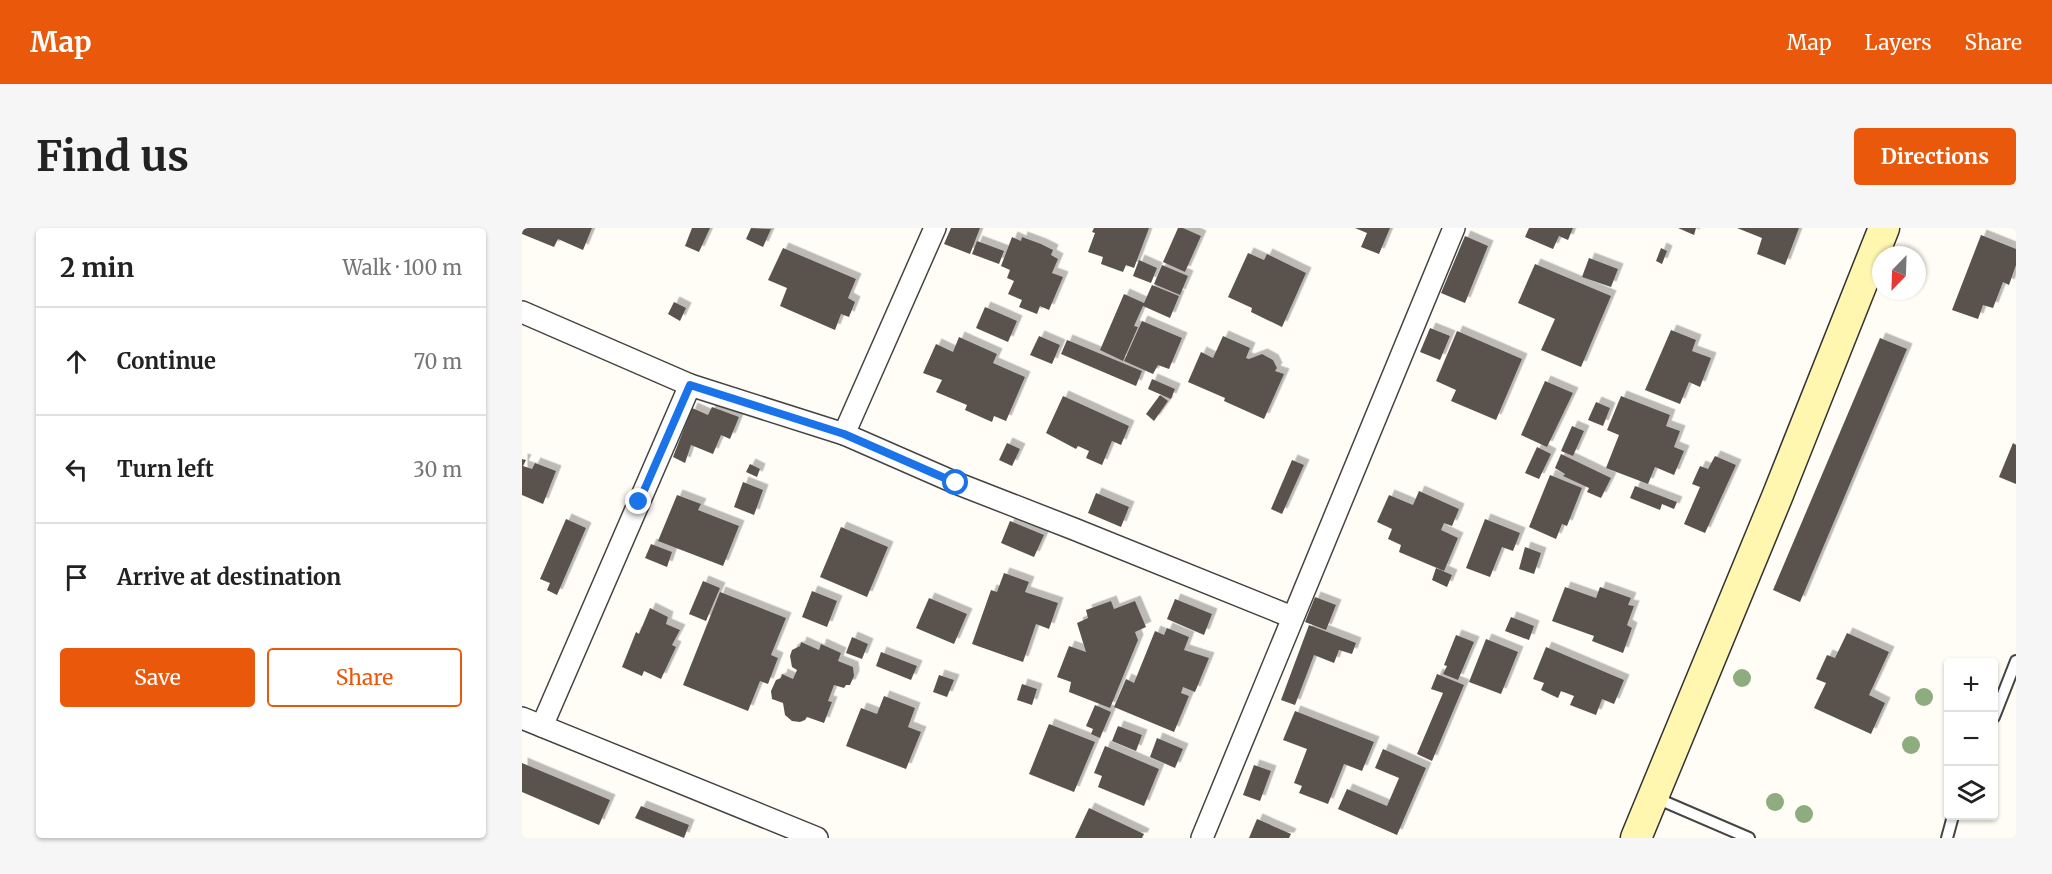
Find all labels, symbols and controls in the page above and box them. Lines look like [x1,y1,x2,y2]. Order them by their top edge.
text: Map [30,24,92,60]
text: Map [1787,29,1832,56]
text: Layers [1865,29,1932,56]
text: Share [1965,29,2022,56]
button: Directions [1854,128,2016,185]
text: Find us [36,130,189,182]
north arrow [1872,246,1926,300]
text: 2 min [60,251,134,284]
text: Walk · 100 m [343,255,462,280]
icon: ahead [60,345,93,378]
text: Continue [117,347,216,375]
text: 70 m [414,349,462,374]
icon: left [60,453,93,486]
text: Turn left [117,455,214,483]
text: 30 m [413,457,462,482]
route start [942,469,968,495]
route end [625,488,651,514]
icon: arrive [60,561,93,594]
text: Arrive at destination [117,563,341,591]
button: Save [60,648,255,707]
button: Share [267,648,462,707]
map controls [1944,658,1998,820]
button: + [1944,658,1998,712]
button: − [1944,712,1998,766]
button: layers [1944,766,1998,820]

